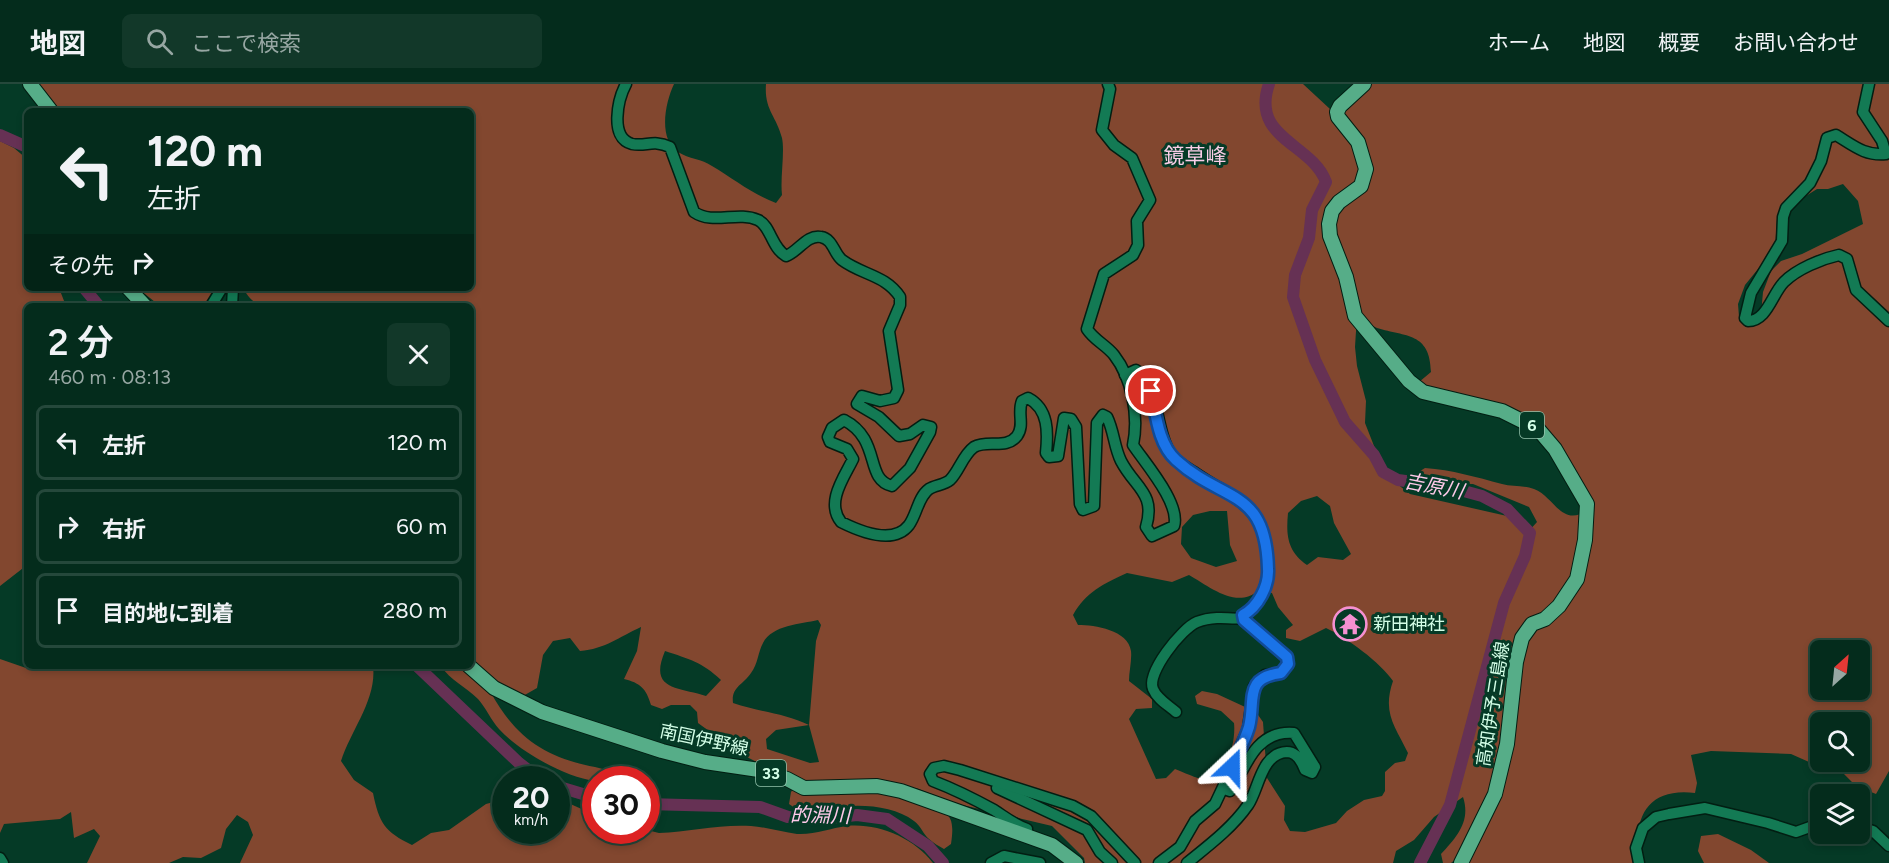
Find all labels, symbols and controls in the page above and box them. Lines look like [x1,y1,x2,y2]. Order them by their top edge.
search box [122,14,542,68]
icon: search [143,25,176,58]
text: 地図 [30,26,86,60]
text: ここで検索 [191,30,301,57]
text: ホーム [1488,30,1550,55]
text: 地図 [1583,30,1625,55]
text: 概要 [1658,30,1700,55]
text: お問い合わせ [1733,30,1859,55]
text: 120 m [147,126,263,177]
icon: left [48,132,126,210]
district label: 鏡草峰 [1164,143,1227,168]
text: 左折 [147,182,201,215]
icon: right [126,246,159,279]
text: その先 [48,252,114,279]
text: 2 分 [48,321,113,364]
button: close [387,323,450,386]
text: 460 m · 08:13 [48,365,171,389]
pin [1125,365,1176,416]
icon: arrive [1134,374,1167,407]
road number: 6 [1520,412,1544,438]
icon: left [51,426,84,459]
text: 120 m [387,429,447,456]
text: 左折 [102,432,146,459]
water label: 吉原川 [1402,468,1468,504]
icon: right [51,510,84,543]
text: 60 m [396,513,447,540]
text: 右折 [102,516,146,543]
icon: arrive [51,594,84,627]
text: 280 m [383,597,447,624]
text: 目的地に到着 [102,600,234,627]
temple icon: 新田神社 [1332,606,1368,642]
place label: 新田神社 [1373,613,1445,635]
street label: 高知伊予三島線 [1472,640,1514,768]
north arrow [1810,640,1870,700]
map controls [1810,640,1870,844]
button: search [1810,712,1870,772]
street label: 南国伊野線 [658,720,750,760]
position arrow [1200,735,1264,799]
road number: 33 [756,760,786,786]
speed limit sign: 30 [582,766,660,844]
text: 20 [513,779,549,816]
button: layers [1810,784,1870,844]
water label: 的淵川 [790,802,852,828]
text: km/h [514,811,548,829]

